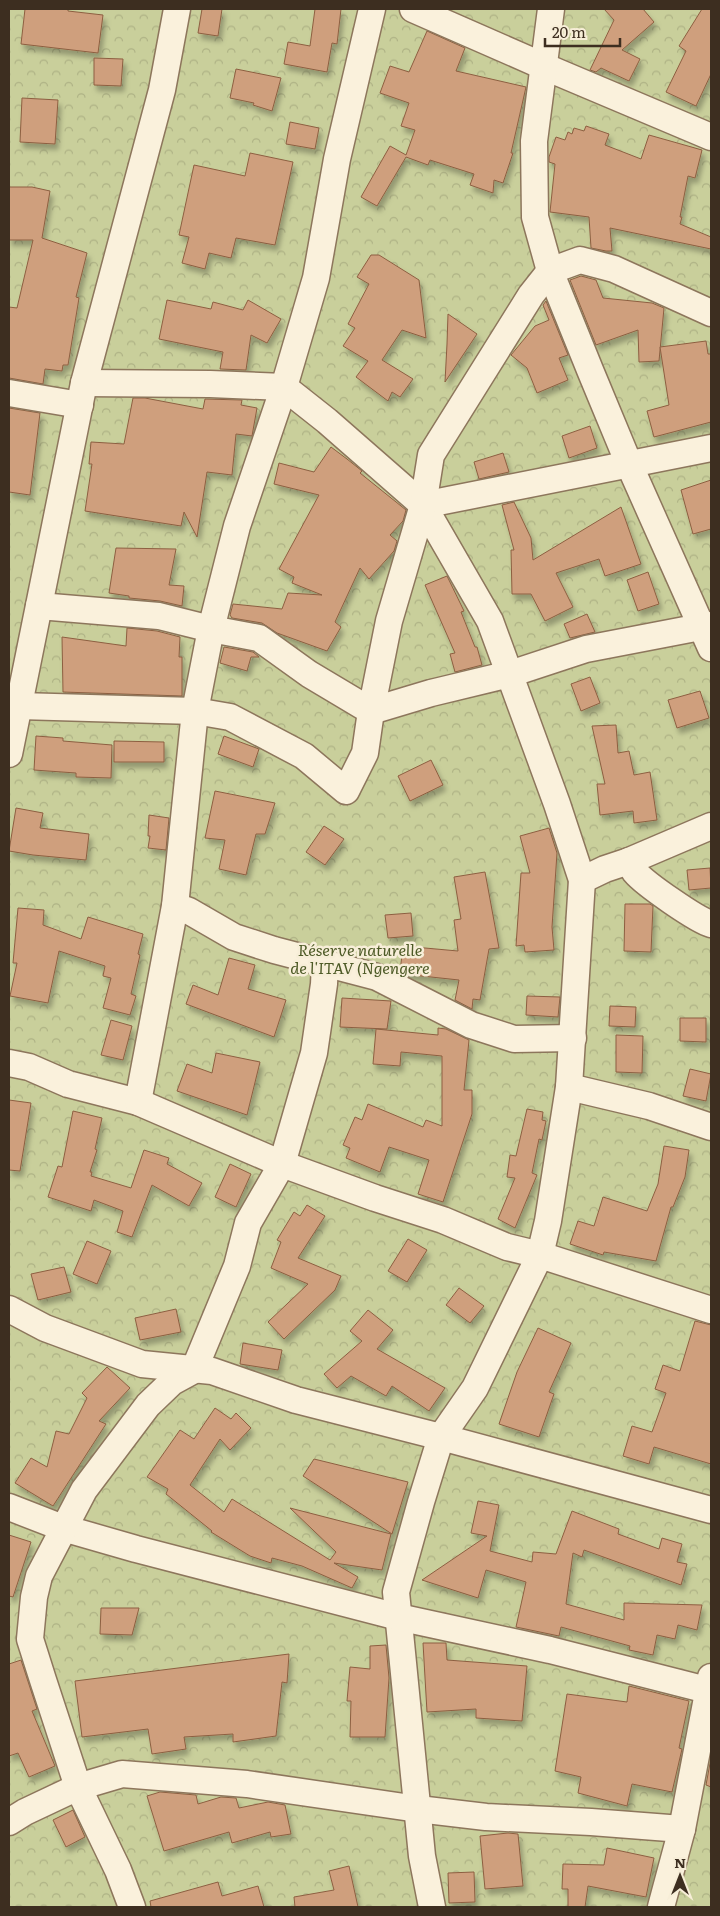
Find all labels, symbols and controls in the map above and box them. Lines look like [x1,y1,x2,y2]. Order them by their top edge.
scale bar [545,15,620,47]
text: 20 m [552,20,586,43]
park label: Réserve naturelle de l'ITAV (Ngengere [290,937,430,979]
north arrow [655,1851,705,1901]
text: N [674,1852,686,1872]

